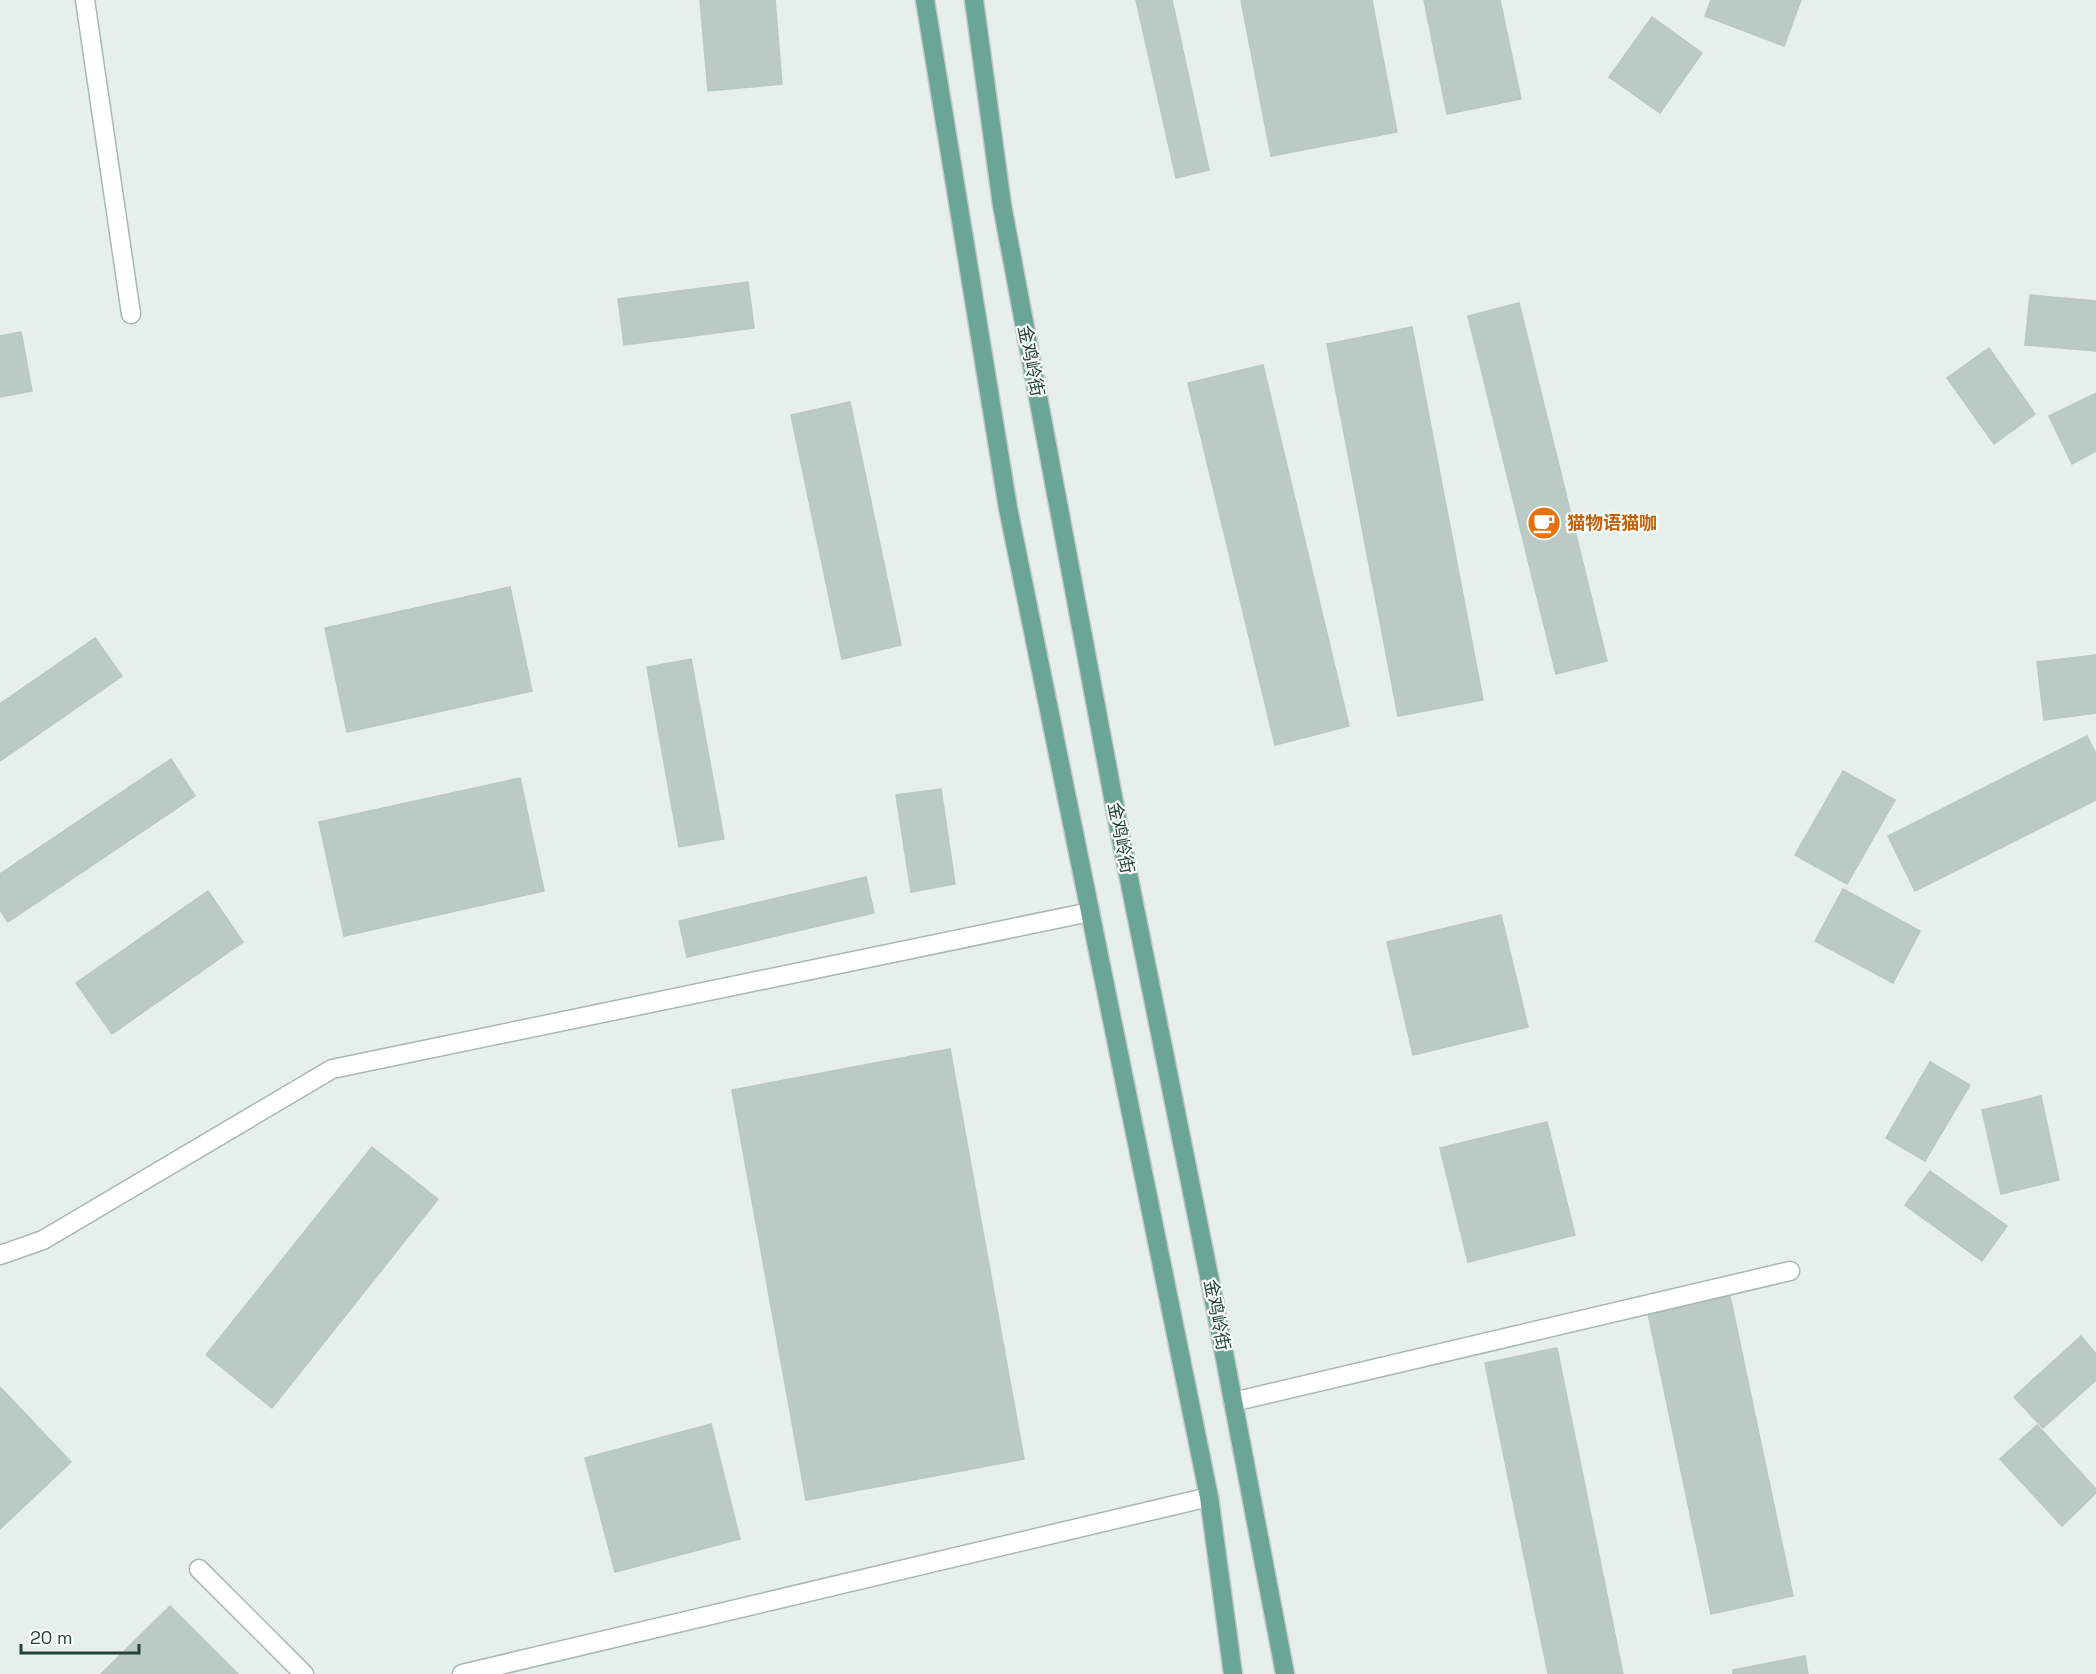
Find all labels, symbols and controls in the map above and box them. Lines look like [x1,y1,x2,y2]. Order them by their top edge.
street label: 金鸡岭街 [1013,323,1050,398]
cafe icon: 猫物语猫咖 [1526,505,1562,541]
place label: 猫物语猫咖 [1567,511,1657,534]
street label: 金鸡岭街 [1103,800,1140,875]
street label: 金鸡岭街 [1199,1277,1236,1352]
scale bar [21,1617,140,1655]
text: 20 m [30,1626,73,1649]

